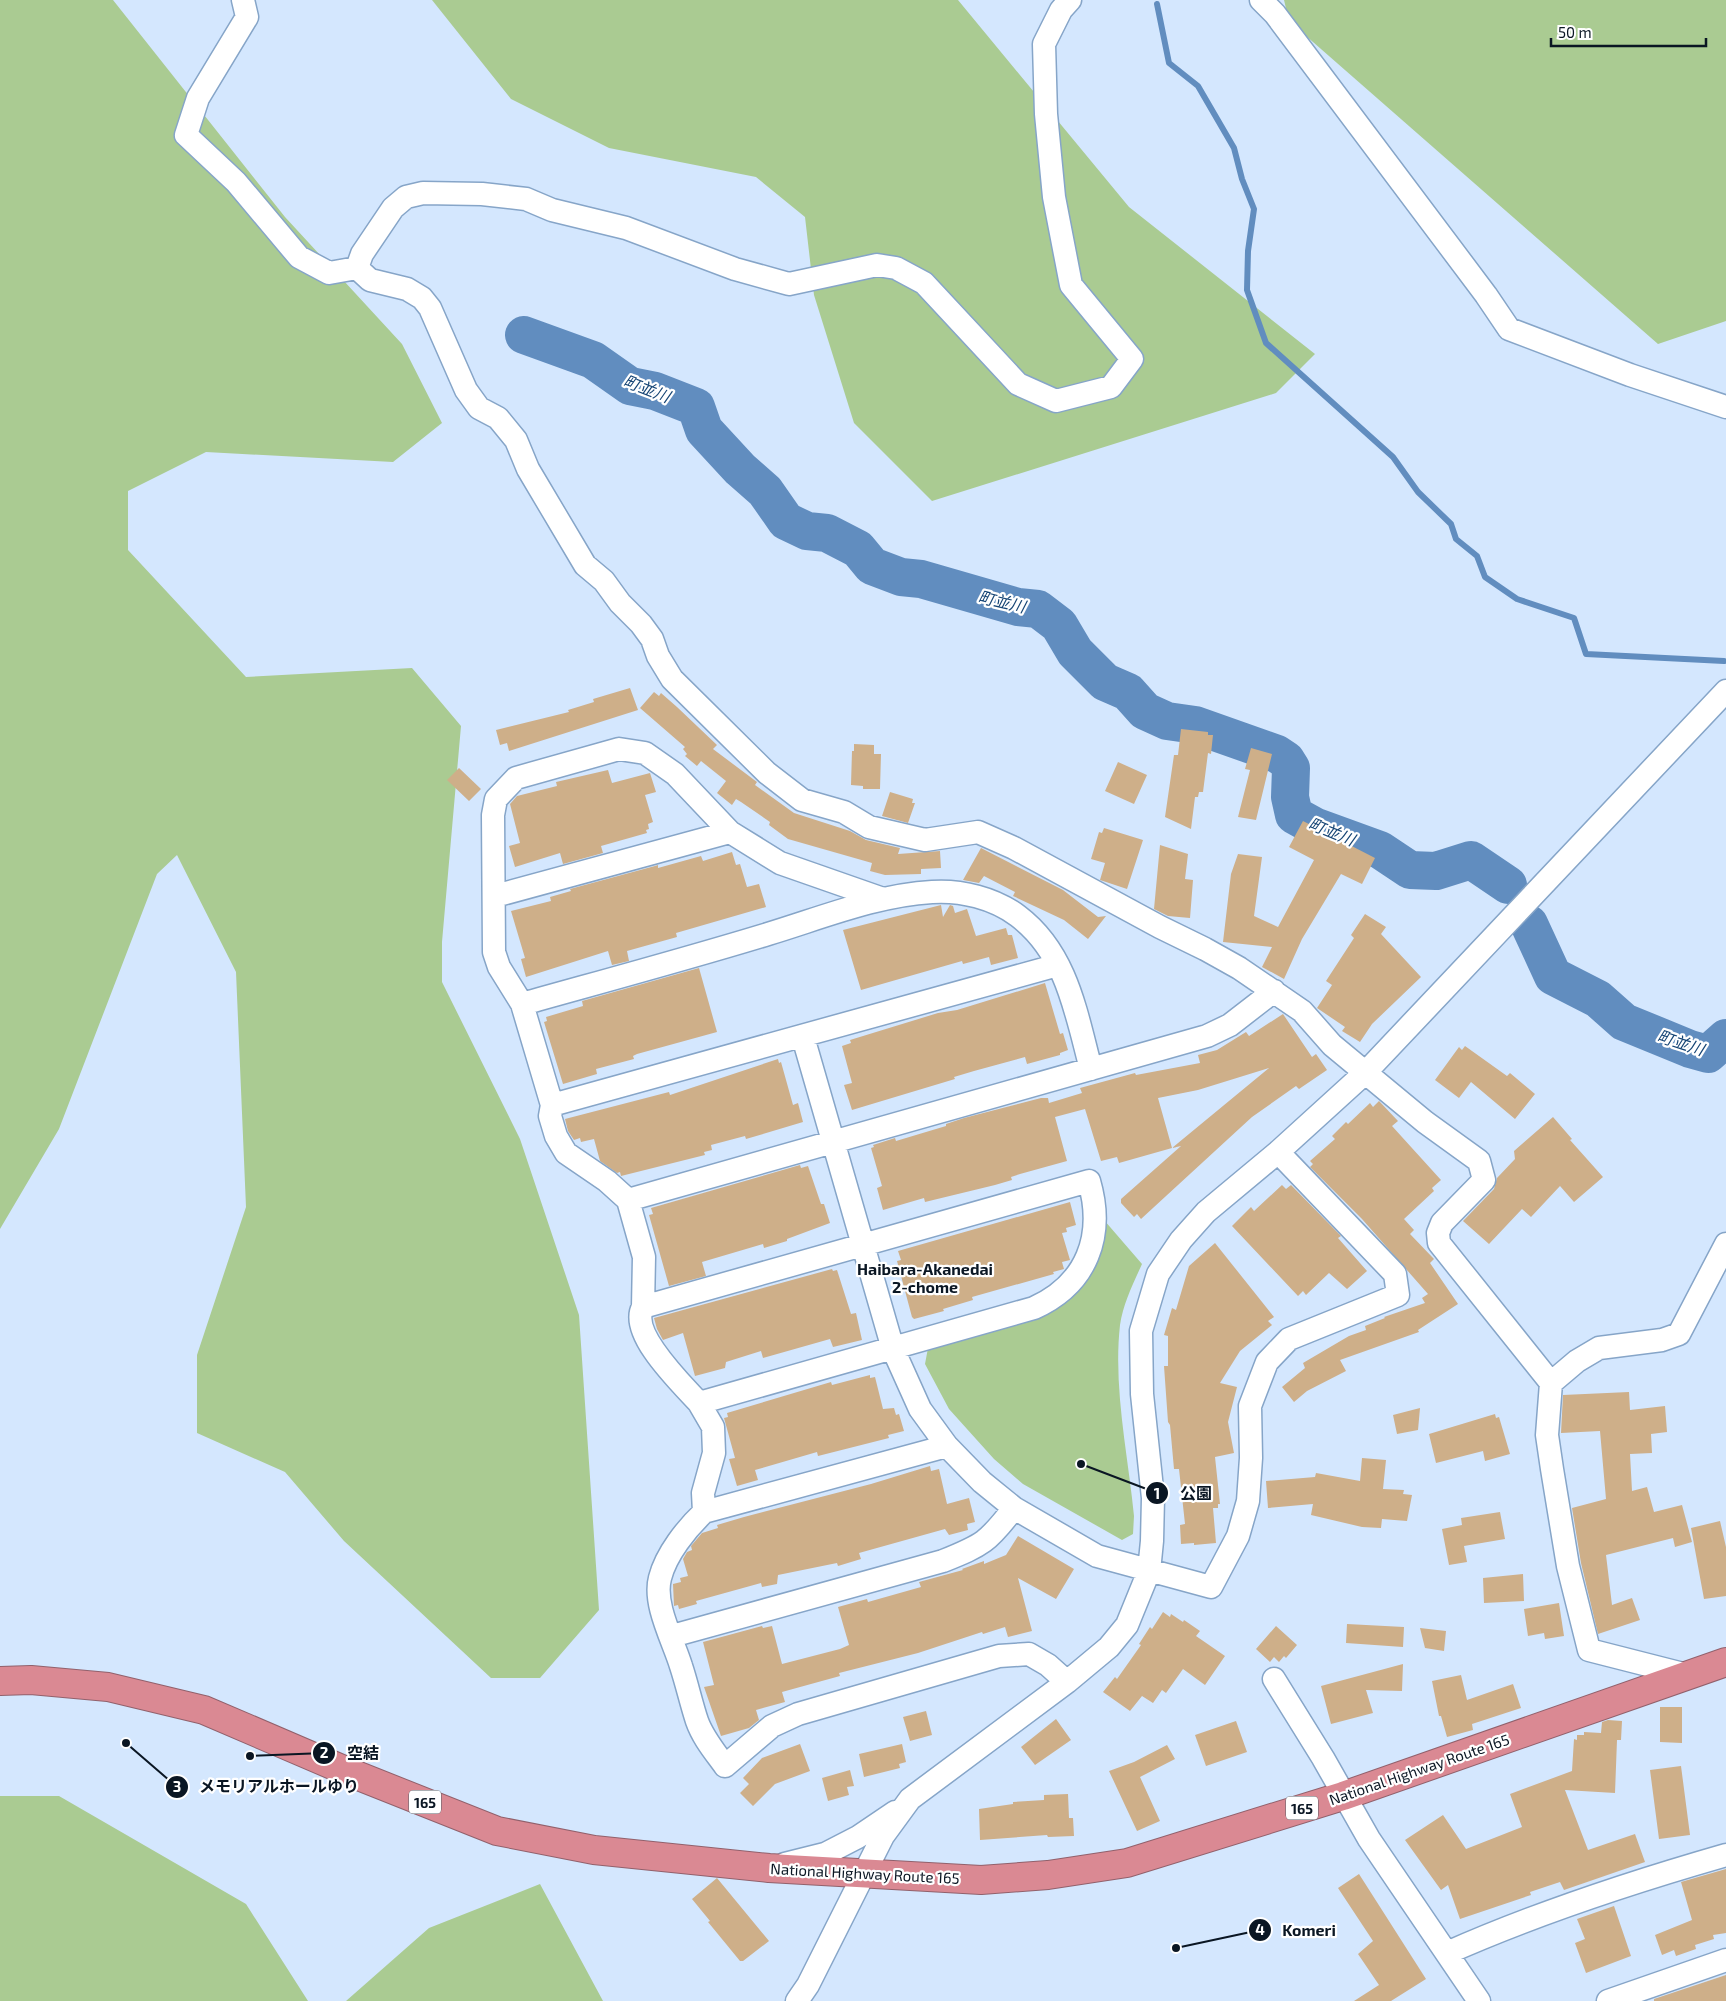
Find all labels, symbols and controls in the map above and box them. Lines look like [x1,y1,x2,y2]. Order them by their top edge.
scale bar [1551,15,1706,47]
text: 50 m [1558,23,1592,41]
water label: 町並川 [621,371,675,406]
water label: 町並川 [976,586,1029,616]
water label: 町並川 [1306,813,1360,850]
water label: 町並川 [1655,1026,1709,1059]
district label: Haibara-Akanedai 2-chome [857,1259,993,1296]
callout: 公園 [1145,1478,1222,1509]
text: 公園 [1180,1483,1212,1502]
text: 1 [1154,1484,1160,1502]
street label: National Highway Route 165 [1327,1730,1511,1808]
callout: 空結 [312,1738,389,1769]
text: 2 [320,1743,329,1761]
text: 空結 [347,1743,379,1762]
callout: メモリアルホールゆり [164,1771,369,1802]
text: メモリアルホールゆり [199,1776,359,1795]
text: 3 [173,1777,181,1795]
road number: 165 [409,1790,441,1814]
road number: 165 [1286,1796,1318,1820]
street label: National Highway Route 165 [770,1859,960,1887]
callout: Komeri [1247,1914,1346,1945]
text: 4 [1255,1920,1265,1938]
text: Komeri [1282,1920,1336,1939]

